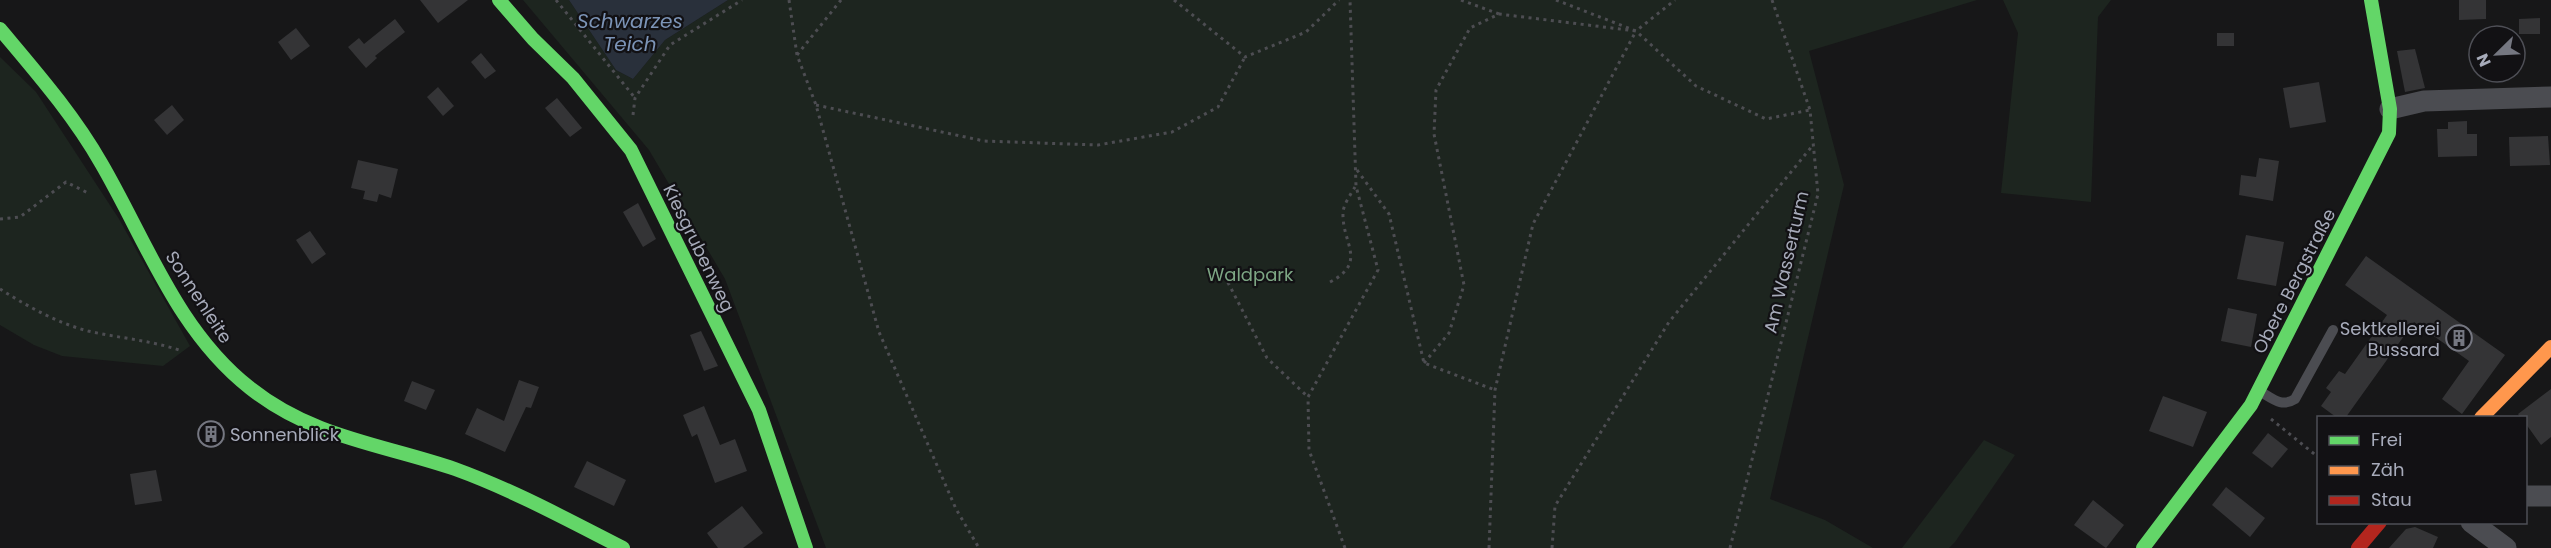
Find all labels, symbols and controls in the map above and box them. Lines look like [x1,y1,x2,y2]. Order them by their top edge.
water label: Schwarzes Teich [577,7,683,58]
north arrow [2467,24,2527,84]
text: N [2471,50,2497,70]
street label: Kiesgrubenweg [657,180,741,316]
street label: Am Wasserturm [1757,188,1815,336]
street label: Obere Bergstraße [2247,204,2341,358]
street label: Sonnenleite [160,246,238,348]
park label: Waldpark [1207,262,1294,287]
place label: Sektkellerei Bussard [2340,316,2440,362]
building icon: Sektkellerei Bussard [2444,323,2474,353]
legend [2317,416,2527,524]
building icon: Sonnenblick [196,419,226,449]
place label: Sonnenblick [230,422,340,447]
text: Frei [2371,427,2402,452]
text: Zäh [2371,457,2404,482]
text: Stau [2371,487,2412,512]

